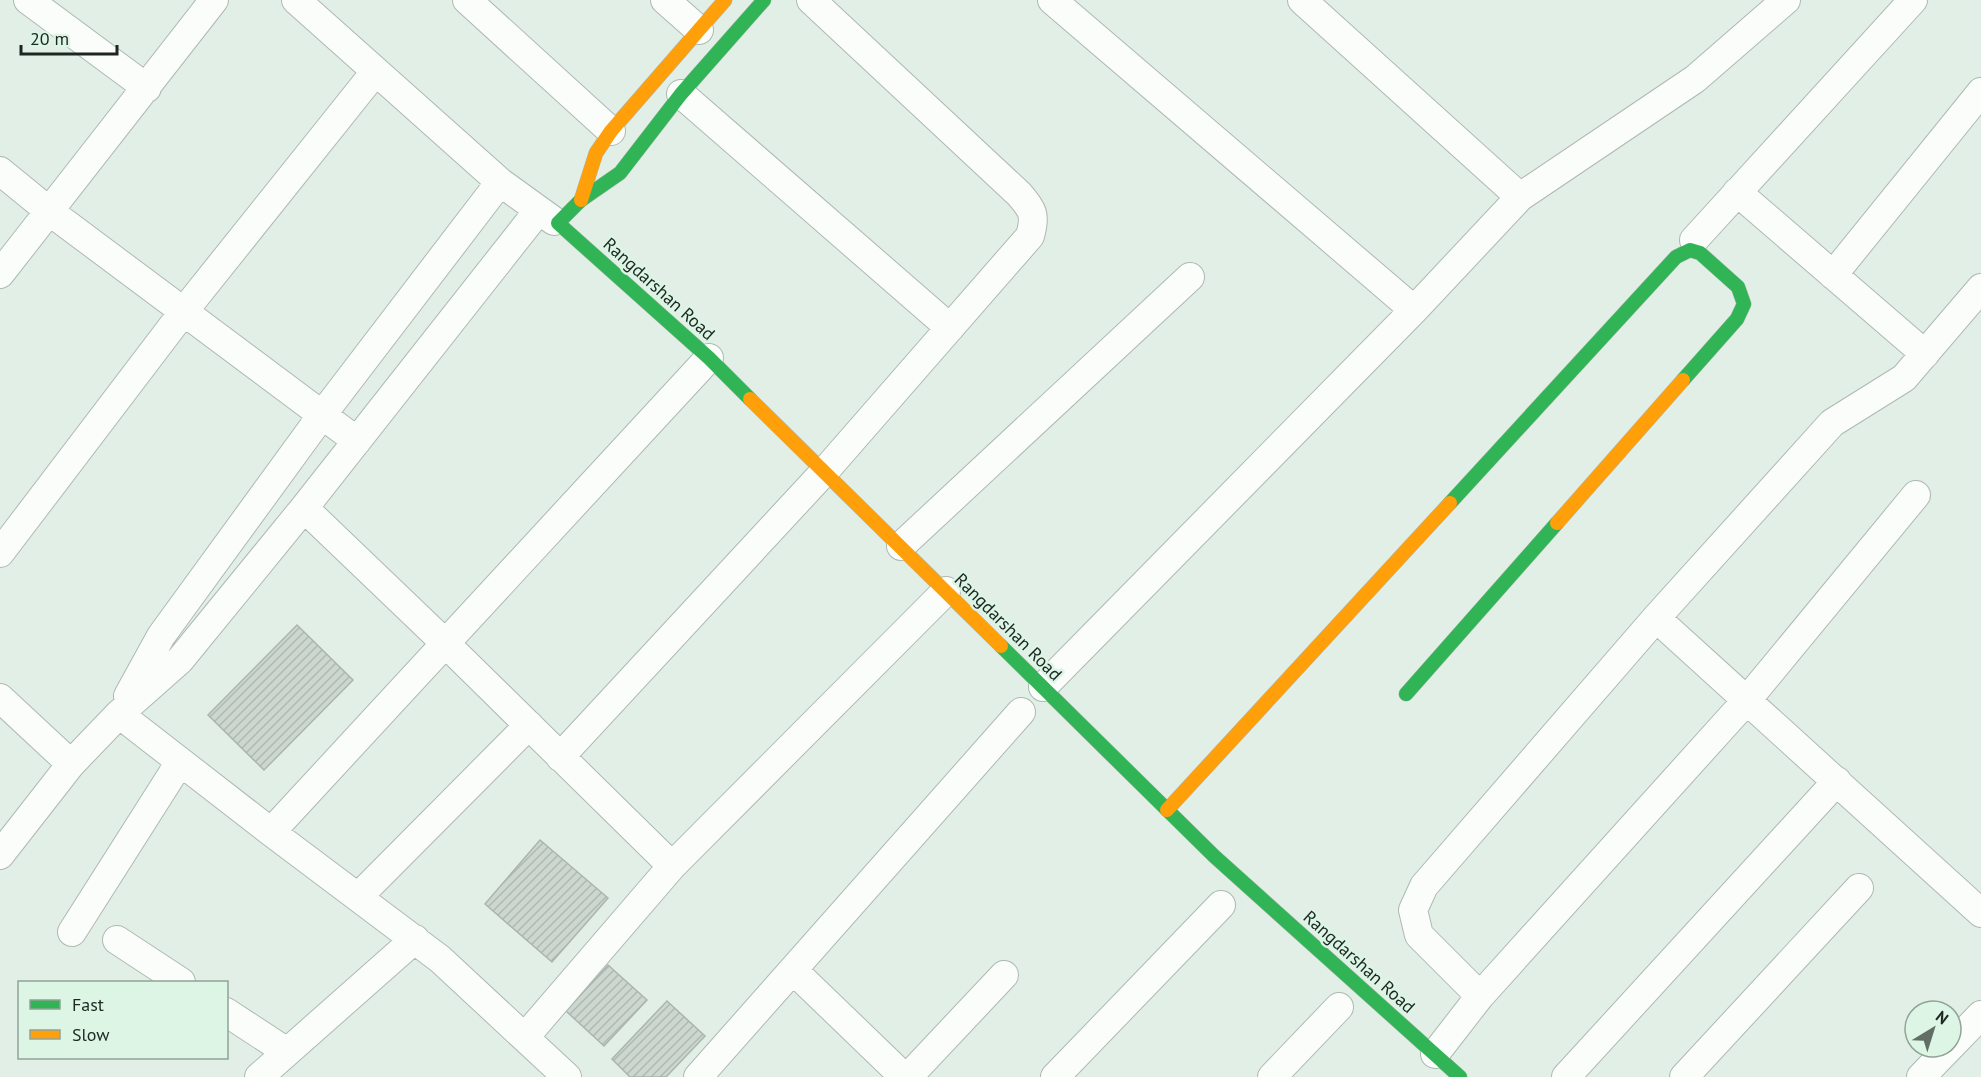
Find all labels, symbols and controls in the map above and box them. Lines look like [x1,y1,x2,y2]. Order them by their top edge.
scale bar [21,18,117,56]
text: 20 m [30,27,69,50]
street label: Rangdarshan Road [599,232,720,345]
street label: Rangdarshan Road [950,568,1067,685]
street label: Rangdarshan Road [1299,905,1420,1018]
legend [18,981,228,1059]
text: Fast [72,993,104,1016]
north arrow [1903,999,1963,1059]
text: N [1932,1006,1953,1028]
text: Slow [72,1023,110,1046]

